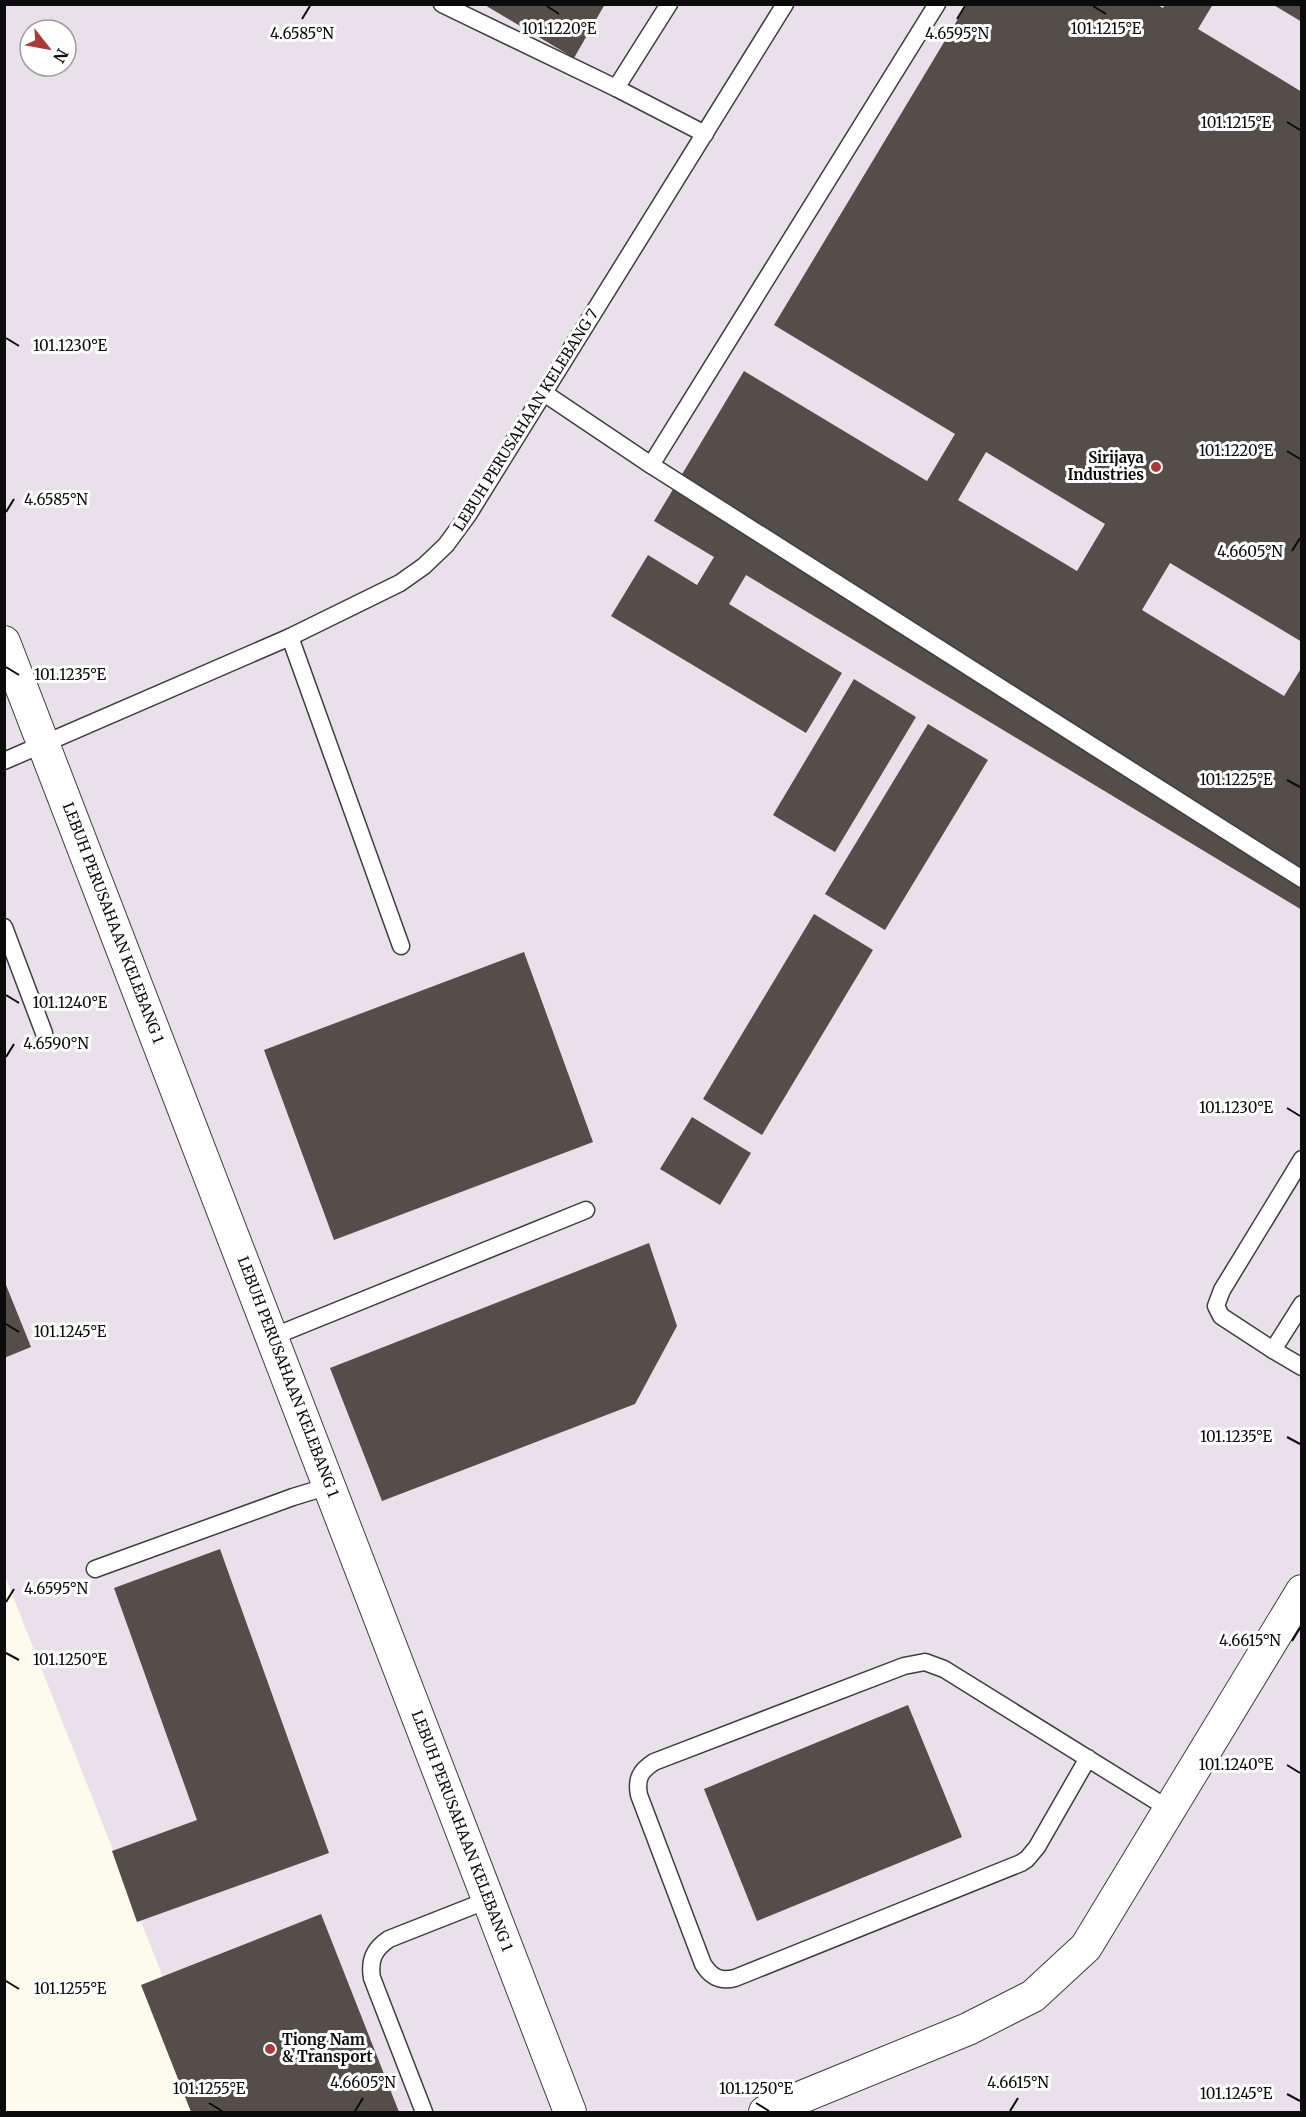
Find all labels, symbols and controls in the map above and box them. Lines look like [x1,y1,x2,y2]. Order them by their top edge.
north arrow [18,18,78,78]
text: 101.1220°E [522,19,597,38]
text: 101.1215°E [1071,19,1142,38]
text: 4.6585°N [270,24,334,43]
text: 4.6595°N [925,24,989,43]
text: N [49,45,73,67]
text: 101.1215°E [1201,113,1272,132]
street label: LEBUH PERUSAHAAN KELEBANG 7 [449,305,602,534]
text: 101.1230°E [33,336,108,355]
text: 101.1220°E [1199,441,1274,460]
place label: Sirijaya Industries [1068,448,1145,484]
marker: Sirijaya Industries [1149,460,1163,474]
text: 4.6585°N [24,490,88,509]
text: 4.6605°N [1217,542,1283,561]
text: 101.1235°E [34,665,107,684]
text: 101.1225°E [1199,770,1273,789]
street label: LEBUH PERUSAHAAN KELEBANG 1 [59,800,168,1046]
text: 101.1240°E [33,993,108,1012]
text: 4.6590°N [23,1034,89,1053]
text: 101.1230°E [1199,1098,1274,1117]
street label: LEBUH PERUSAHAAN KELEBANG 1 [234,1254,343,1500]
text: 101.1245°E [34,1322,107,1341]
text: 101.1235°E [1200,1427,1273,1446]
text: 4.6595°N [24,1579,88,1598]
text: 4.6615°N [1219,1631,1281,1650]
text: 101.1250°E [33,1650,108,1669]
street label: LEBUH PERUSAHAAN KELEBANG 1 [408,1708,517,1954]
text: 101.1240°E [1199,1755,1274,1774]
text: 101.1255°E [34,1979,107,1998]
place label: Tiong Nam & Transport [282,2030,372,2066]
marker: Tiong Nam & Transport [263,2042,277,2056]
text: 4.6605°N [330,2073,396,2092]
text: 4.6615°N [987,2073,1049,2092]
text: 101.1255°E [173,2079,246,2098]
text: 101.1250°E [719,2079,794,2098]
text: 101.1245°E [1200,2084,1273,2103]

